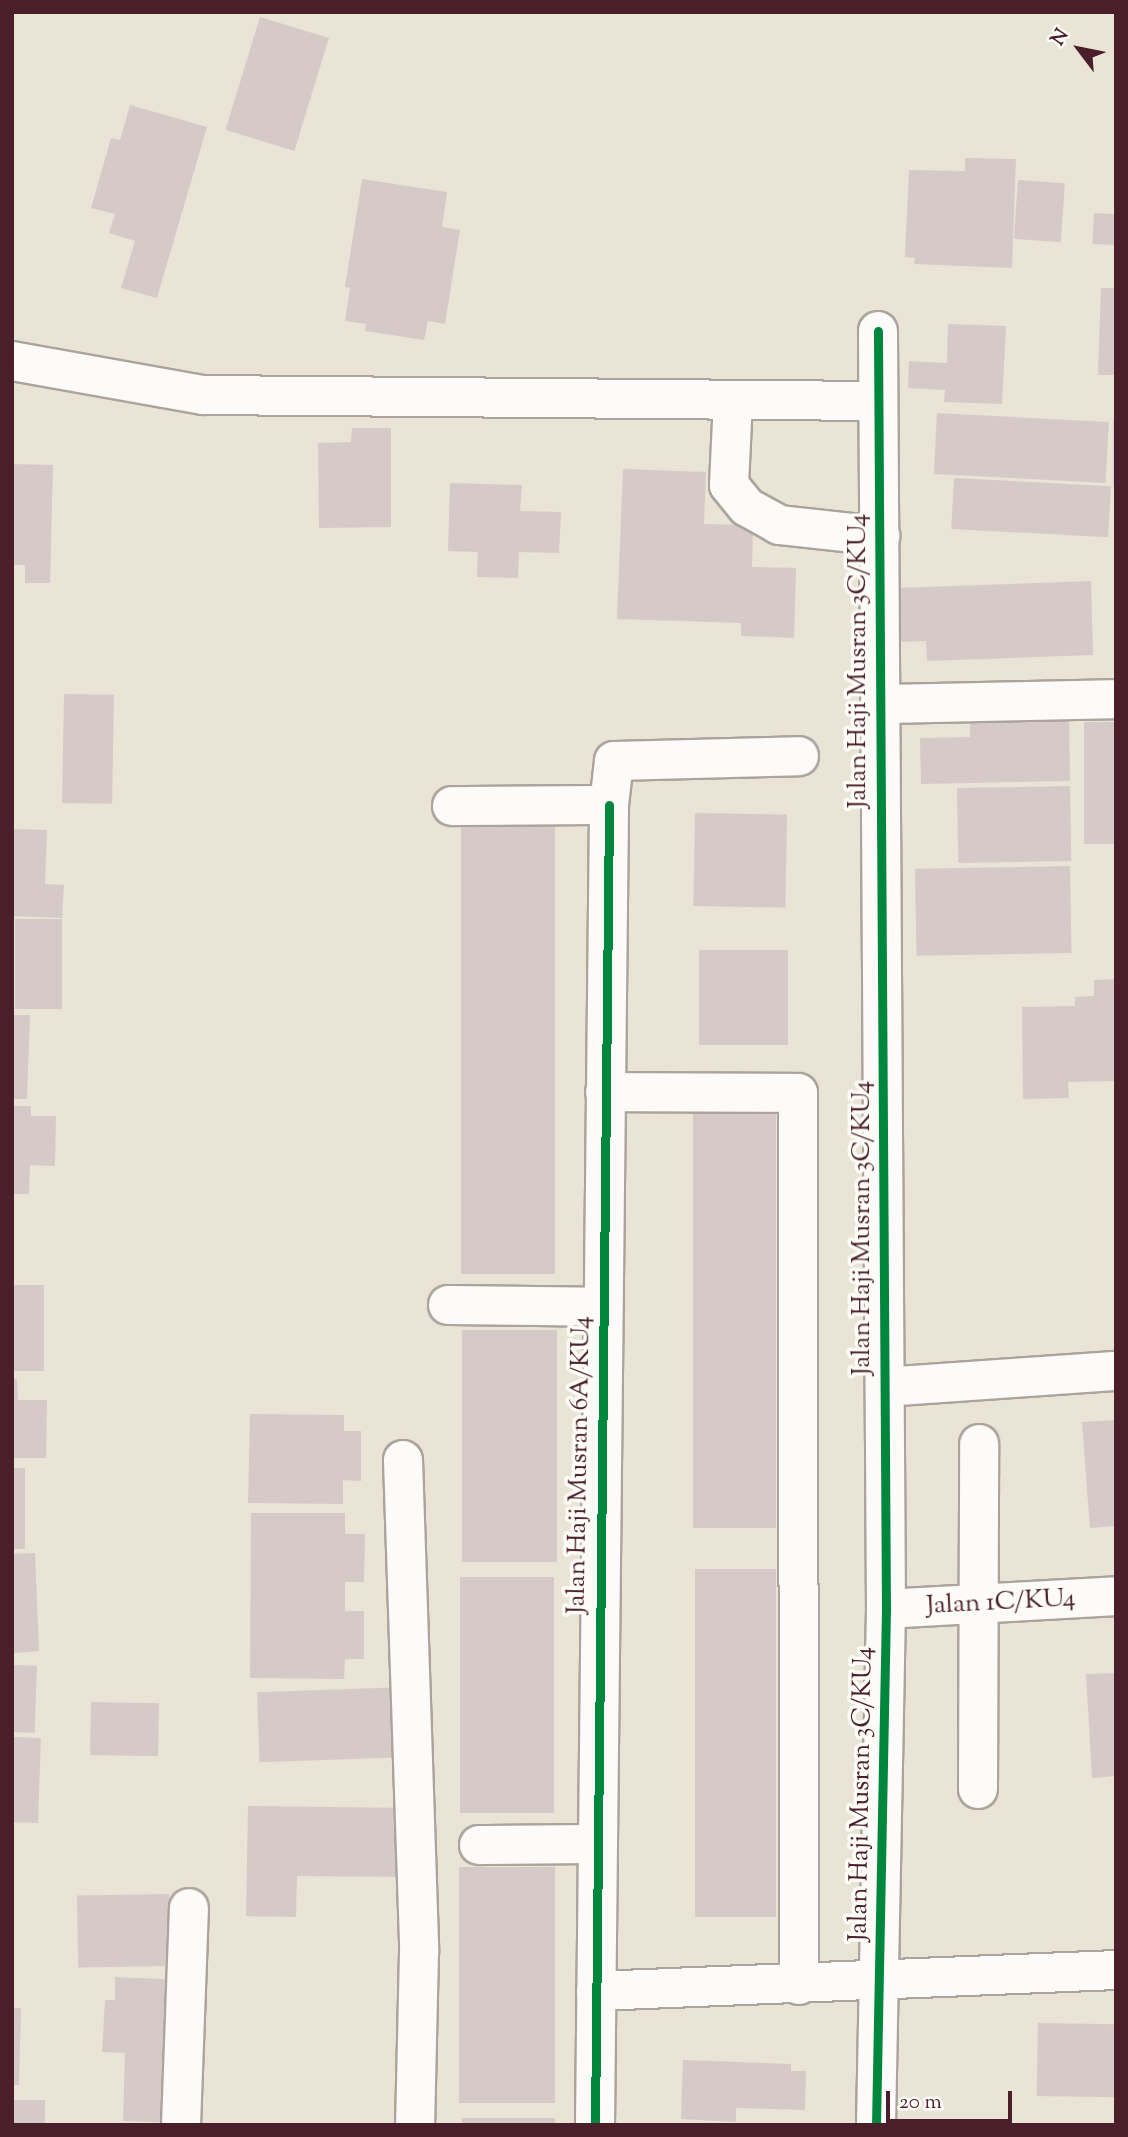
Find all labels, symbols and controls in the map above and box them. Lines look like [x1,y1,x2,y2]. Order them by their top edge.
north arrow [1044,14,1114,84]
text: N [1045,24,1076,51]
street label: Jalan Haji Musran 3C/KU4 [843,514,875,808]
street label: Jalan Haji Musran 3C/KU4 [847,1081,879,1375]
street label: Jalan Haji Musran 6A/KU4 [562,1316,598,1614]
street label: Jalan 1C/KU4 [926,1584,1076,1622]
street label: Jalan Haji Musran 3C/KU4 [844,1646,880,1942]
scale bar [890,2078,1016,2122]
text: 20 m [899,2088,942,2118]

